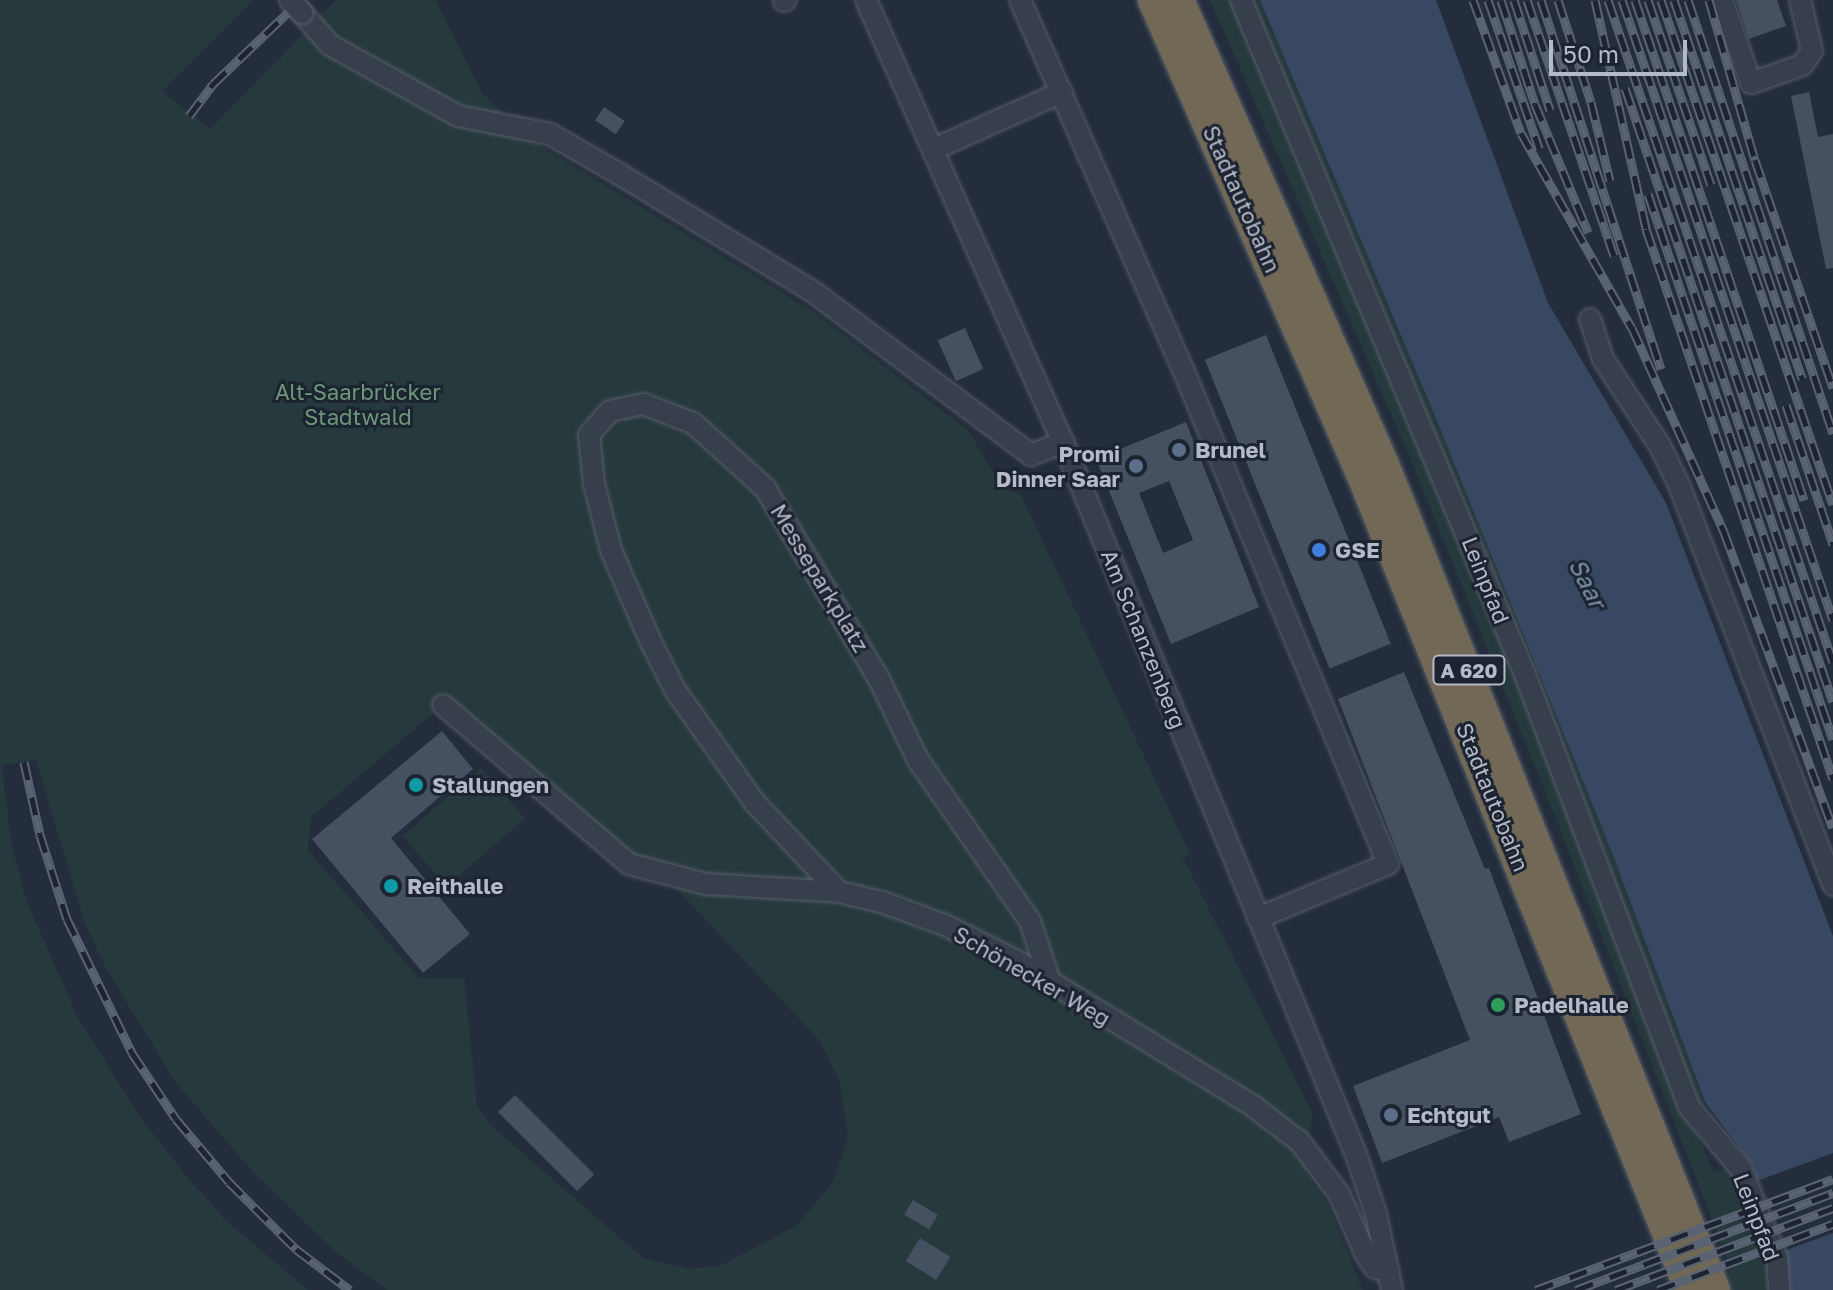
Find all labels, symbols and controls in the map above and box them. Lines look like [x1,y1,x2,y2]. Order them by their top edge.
scale bar [1553,24,1691,74]
text: 50 m [1563,39,1619,68]
street label: Stadtautobahn [1198,121,1286,277]
park label: Alt-Saarbrücker Stadtwald [275,378,441,430]
place label: Brunel [1195,437,1266,463]
place label: Promi Dinner Saar [996,440,1120,492]
marker: Brunel [1170,441,1188,459]
marker: Promi Dinner Saar [1127,457,1145,475]
street label: Messeparkplatz [765,499,875,657]
street label: Leinpfad [1457,533,1515,627]
place label: GSE [1335,537,1380,563]
marker: GSE [1310,541,1328,559]
street label: Am Schanzenberg [1096,546,1192,732]
water label: Saar [1563,553,1613,613]
road number: A 620 [1431,654,1507,686]
street label: Stadtautobahn [1451,719,1535,875]
place label: Stallungen [432,772,549,798]
marker: Stallungen [407,776,425,794]
place label: Reithalle [407,873,503,899]
marker: Reithalle [382,877,400,895]
street label: Schönecker Weg [949,920,1115,1032]
place label: Padelhalle [1514,992,1629,1018]
marker: Padelhalle [1489,996,1507,1014]
place label: Echtgut [1407,1102,1491,1128]
marker: Echtgut [1382,1106,1400,1124]
street label: Leinpfad [1728,1170,1786,1264]

